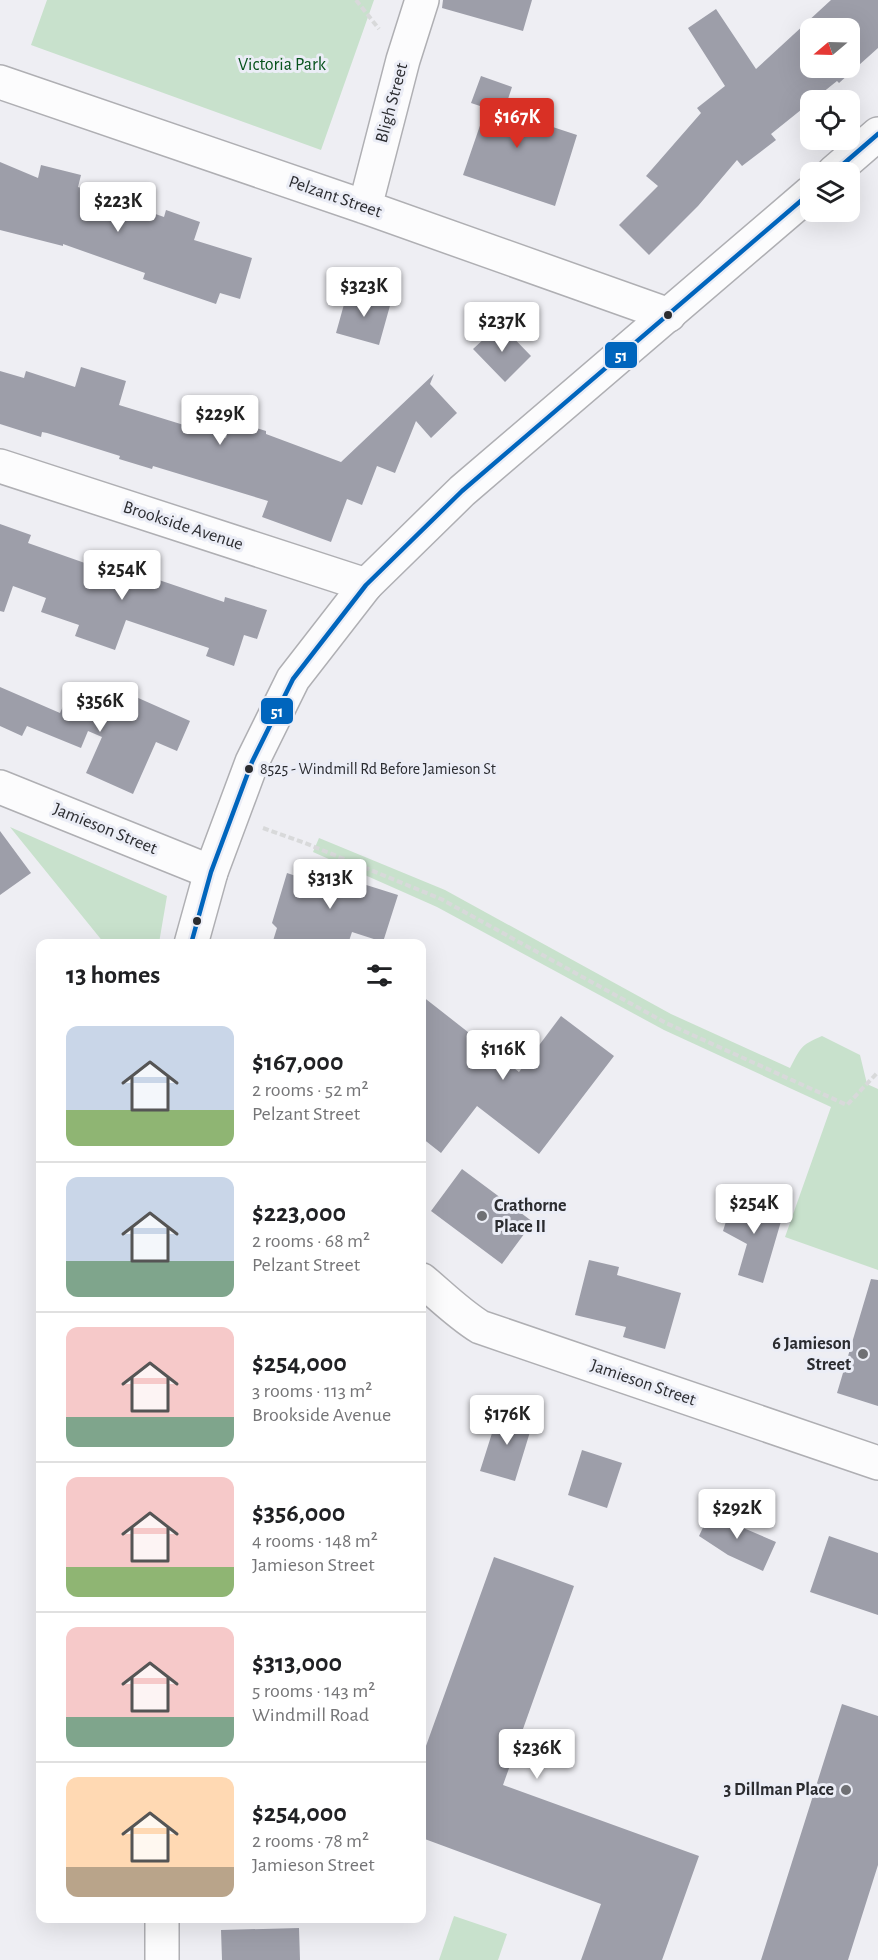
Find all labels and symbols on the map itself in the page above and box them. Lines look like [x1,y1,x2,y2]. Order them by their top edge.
north arrow [800,18,860,78]
park label: Victoria Park [238,56,327,74]
street label: Bligh Street [373,61,411,145]
pin: $167K [475,98,559,149]
street label: Pelzant Street [286,173,384,221]
pin: $223K [76,182,160,233]
pin: $323K [322,267,406,318]
pin: $237K [460,302,544,353]
unlabelled marker [662,309,674,321]
line badge: 51 [604,341,638,369]
text: 51 [615,348,627,364]
pin: $229K [178,395,262,446]
street label: Brookside Avenue [121,498,245,554]
pin: $254K [80,550,164,601]
pin: $356K [58,682,142,733]
line badge: 51 [260,697,294,725]
text: 51 [271,704,283,720]
place label: 8525 - Windmill Rd Before Jamieson St [260,761,496,777]
marker: 8525 - Windmill Rd Before Jamieson St [243,763,255,775]
street label: Jamieson Street [50,800,160,858]
pin: $313K [288,859,372,910]
unlabelled marker [191,915,203,927]
pin: $116K [461,1030,545,1081]
pin: $254K [712,1184,796,1235]
place label: Crathorne Place II [494,1197,567,1236]
marker: Crathorne Place II [475,1209,489,1223]
place label: 6 Jamieson Street [772,1335,851,1374]
marker: 6 Jamieson Street [856,1347,870,1361]
street label: Jamieson Street [588,1357,698,1410]
pin: $176K [465,1395,549,1446]
pin: $292K [695,1489,779,1540]
pin: $236K [495,1729,579,1780]
place label: 3 Dillman Place [723,1781,834,1799]
marker: 3 Dillman Place [839,1783,853,1797]

